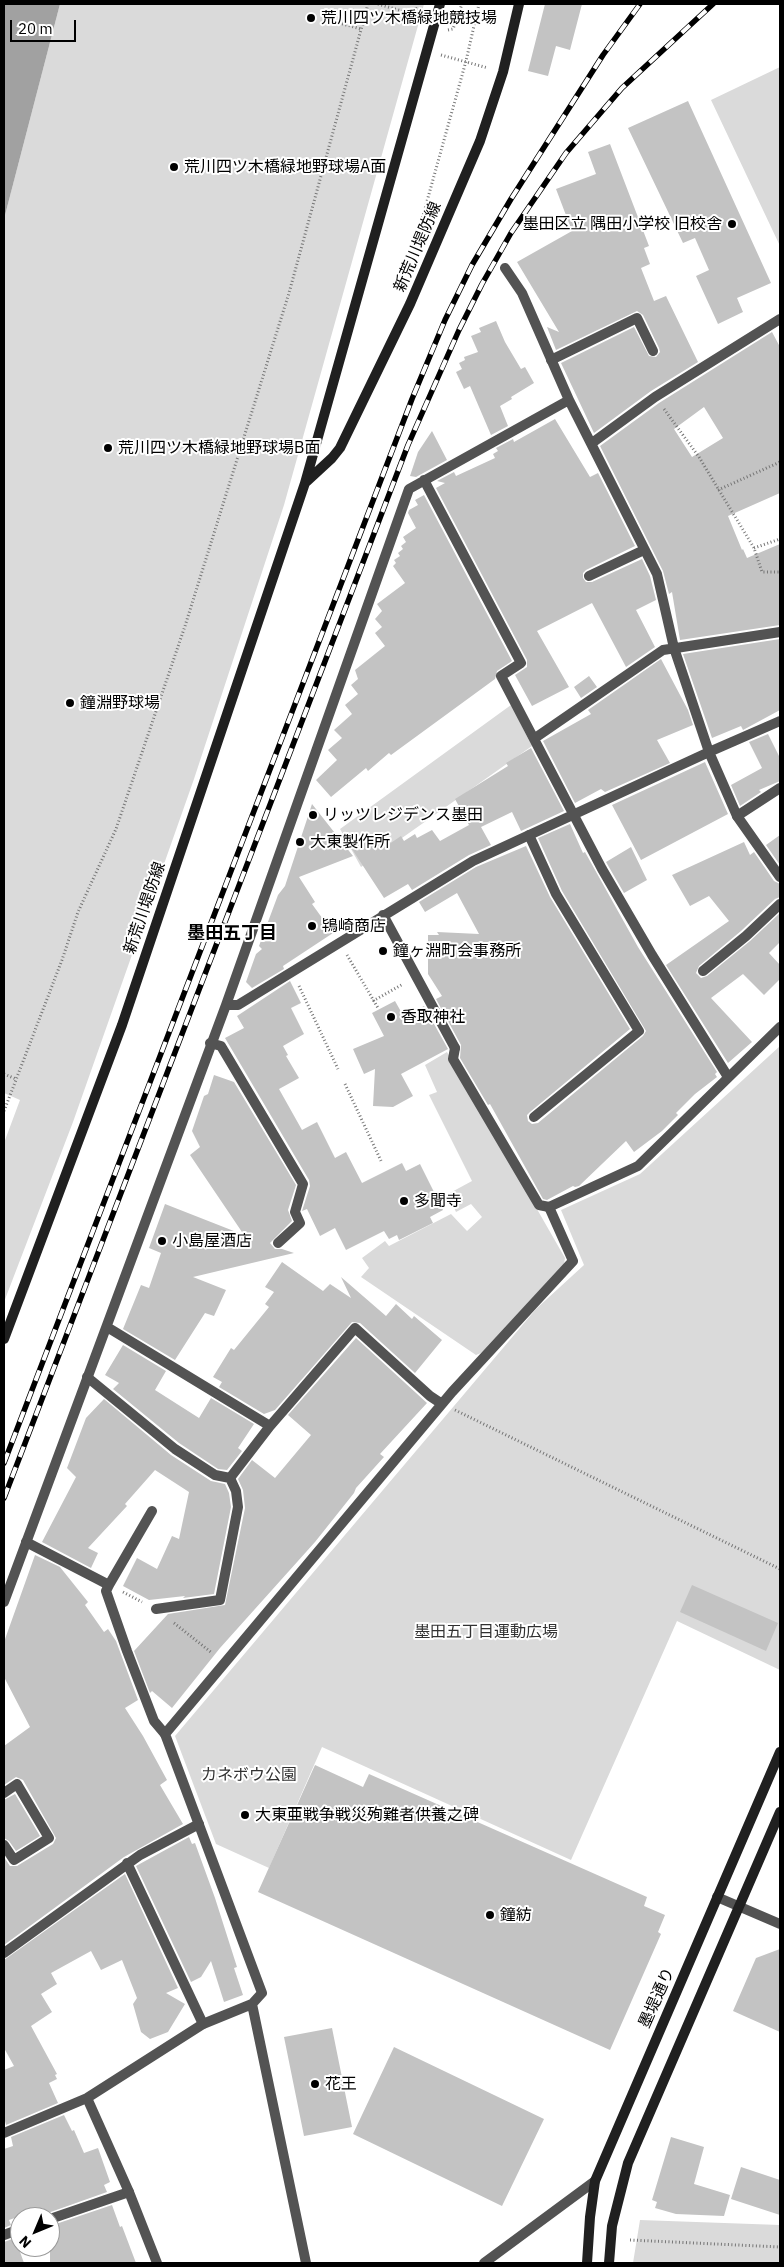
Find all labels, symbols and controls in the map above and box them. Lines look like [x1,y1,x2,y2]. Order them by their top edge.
place label: 荒川四ツ木橋緑地競技場 [321,8,497,28]
scale bar [12,10,79,42]
marker: 荒川四ツ木橋緑地競技場 [305,12,317,24]
text: 20 m [18,19,53,38]
place label: 荒川四ツ木橋緑地野球場A面 [184,157,386,177]
marker: 荒川四ツ木橋緑地野球場A面 [168,161,180,173]
street label: 新荒川堤防線 [390,199,446,295]
place label: 墨田区立 隅田小学校 旧校舎 [522,214,722,234]
marker: 墨田区立 隅田小学校 旧校舎 [726,218,738,230]
place label: 荒川四ツ木橋緑地野球場B面 [118,438,320,458]
marker: 荒川四ツ木橋緑地野球場B面 [102,442,114,454]
place label: 鐘淵野球場 [80,693,160,713]
marker: 鐘淵野球場 [64,697,76,709]
place label: リッツレジデンス墨田 [323,805,483,825]
marker: リッツレジデンス墨田 [307,809,319,821]
place label: 大東製作所 [310,832,390,852]
marker: 大東製作所 [294,836,306,848]
street label: 新荒川堤防線 [120,859,170,957]
place label: 鴇崎商店 [322,916,386,936]
marker: 鴇崎商店 [306,920,318,932]
district label: 墨田五丁目 [187,923,277,945]
place label: 鐘ヶ淵町会事務所 [393,941,521,961]
marker: 鐘ヶ淵町会事務所 [377,945,389,957]
place label: 香取神社 [401,1007,465,1027]
marker: 香取神社 [385,1011,397,1023]
place label: 多聞寺 [414,1191,462,1211]
marker: 多聞寺 [398,1195,410,1207]
place label: 小島屋酒店 [172,1231,252,1251]
marker: 小島屋酒店 [156,1235,168,1247]
park label: 墨田五丁目運動広場 [414,1622,558,1642]
park label: カネボウ公園 [201,1765,297,1785]
place label: 大東亜戦争戦災殉難者供養之碑 [255,1805,479,1825]
marker: 大東亜戦争戦災殉難者供養之碑 [239,1809,251,1821]
place label: 鐘紡 [500,1905,532,1925]
marker: 鐘紡 [484,1909,496,1921]
street label: 墨堤通り [635,1965,679,2031]
place label: 花王 [325,2074,357,2094]
marker: 花王 [309,2078,321,2090]
north arrow [10,2207,60,2257]
text: N [15,2232,35,2252]

